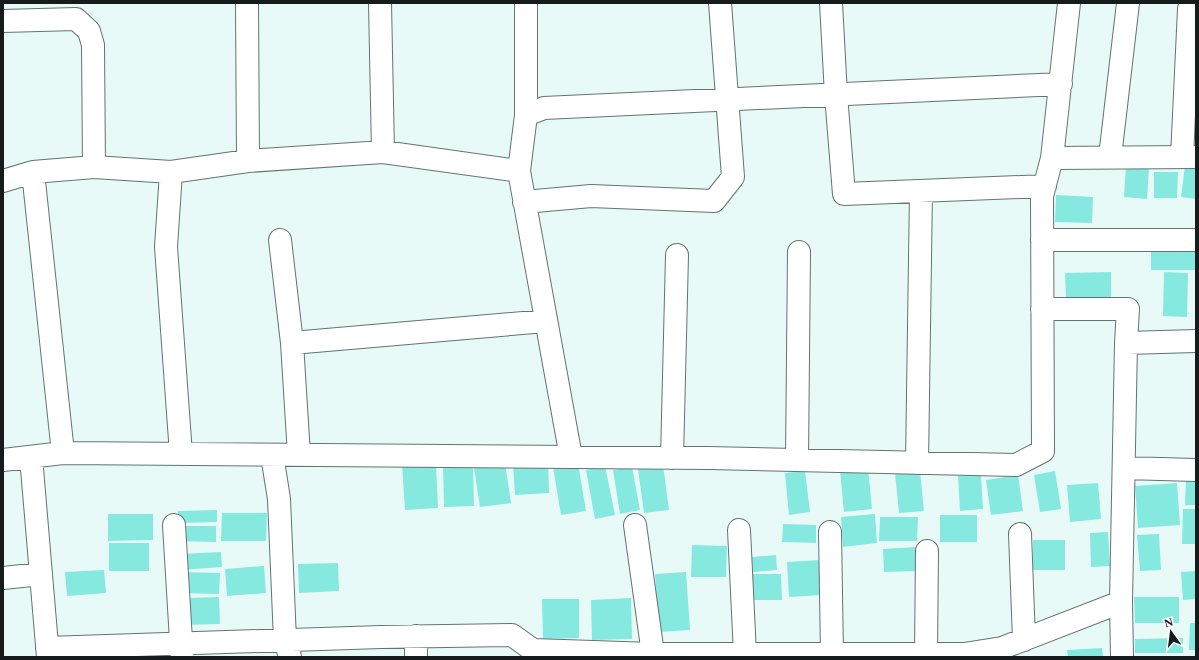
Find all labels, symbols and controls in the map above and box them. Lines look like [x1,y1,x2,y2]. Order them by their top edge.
north arrow [1151,612,1191,652]
text: N [1162,613,1175,632]

